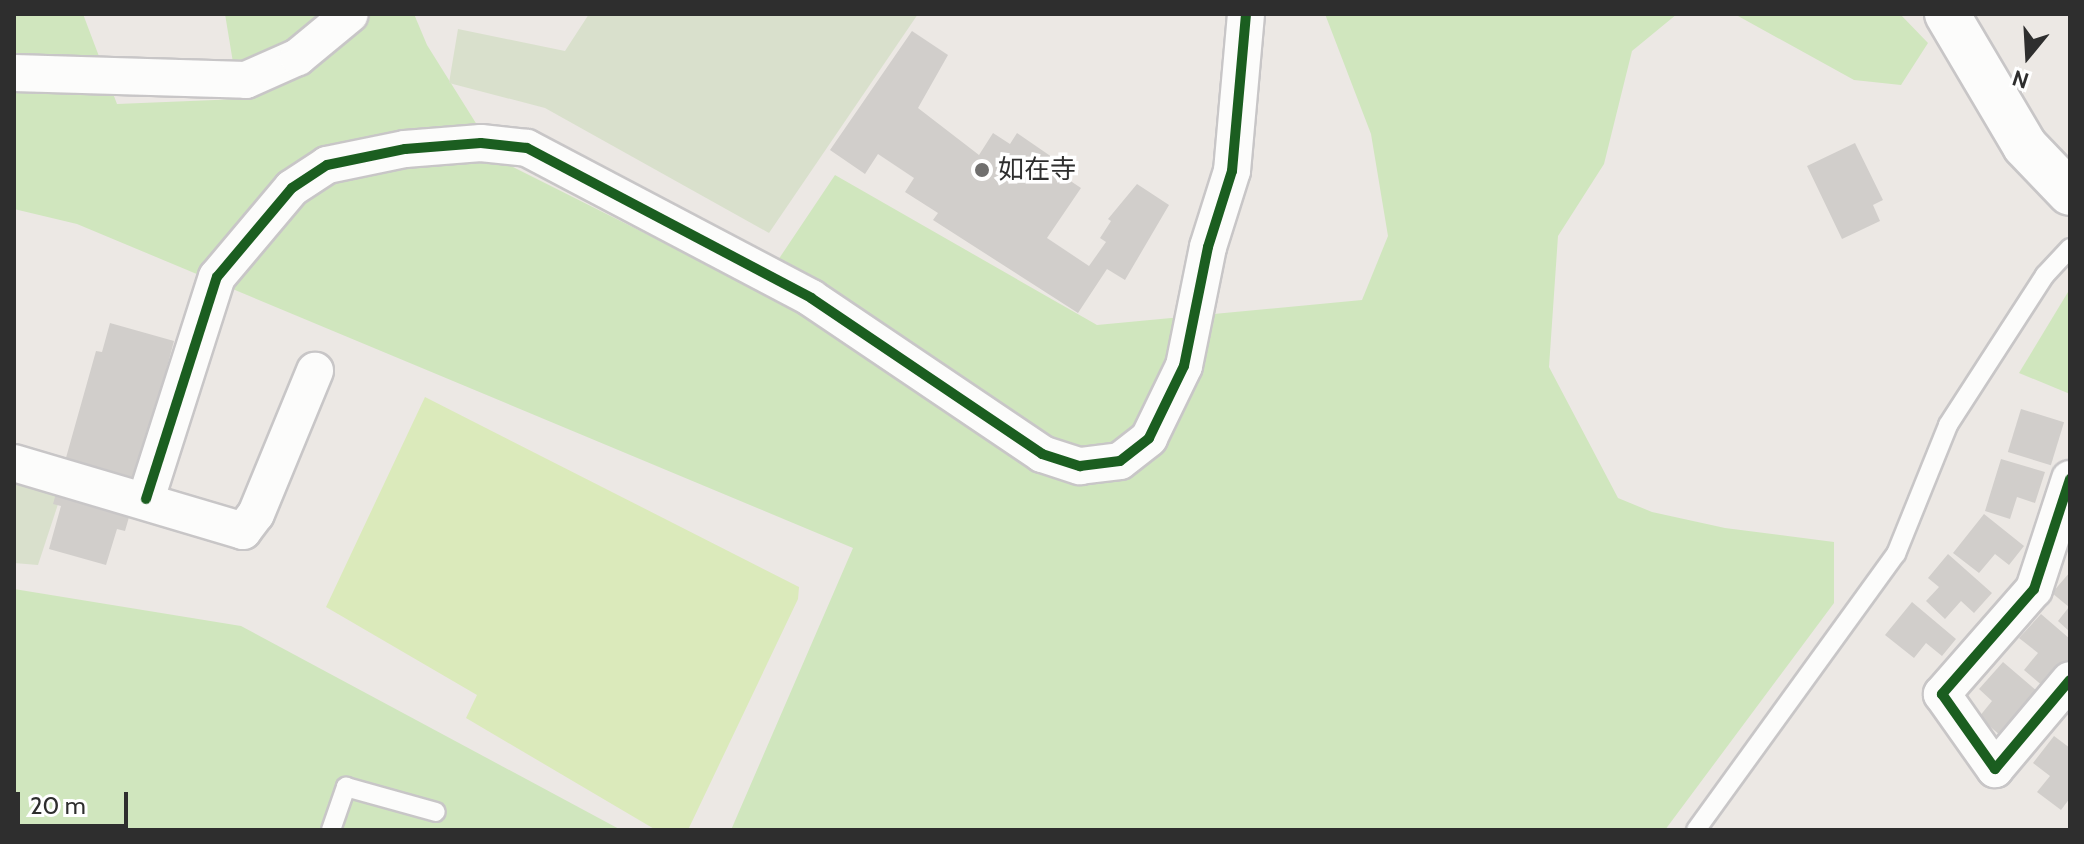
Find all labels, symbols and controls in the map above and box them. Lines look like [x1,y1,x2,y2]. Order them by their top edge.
north arrow [1988,16,2068,96]
text: N [2009,64,2032,95]
place label: 如在寺 [998,154,1076,186]
marker: 如在寺 [973,161,991,179]
scale bar [20,776,132,826]
text: 20 m [30,791,86,820]

